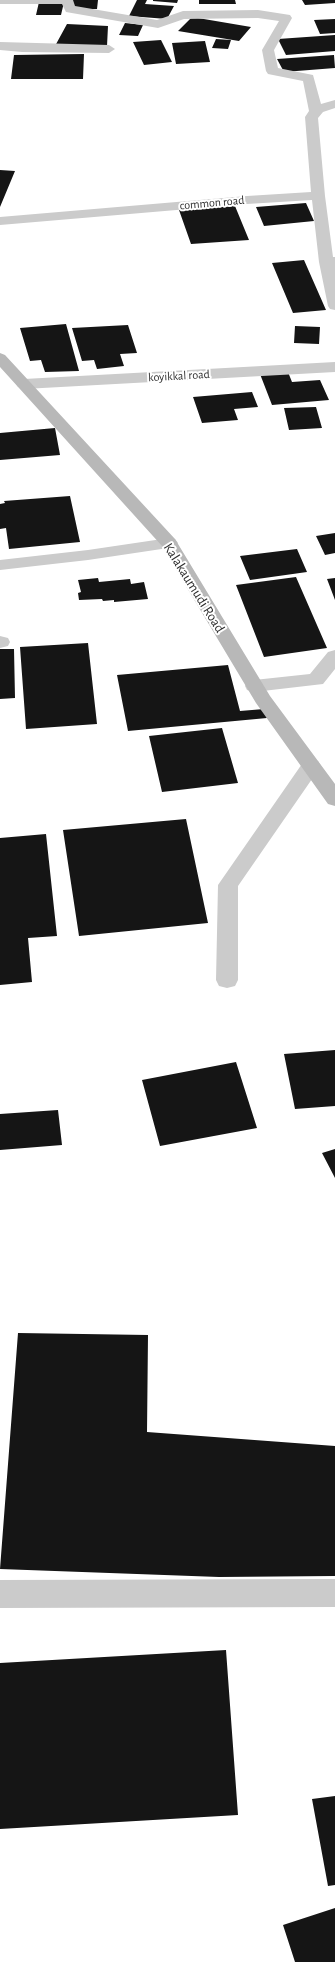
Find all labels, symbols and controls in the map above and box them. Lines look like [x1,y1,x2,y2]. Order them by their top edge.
street label: common road [179,193,245,213]
street label: koyikkal road [148,367,210,385]
street label: Kalakaumudi Road [160,540,228,636]

